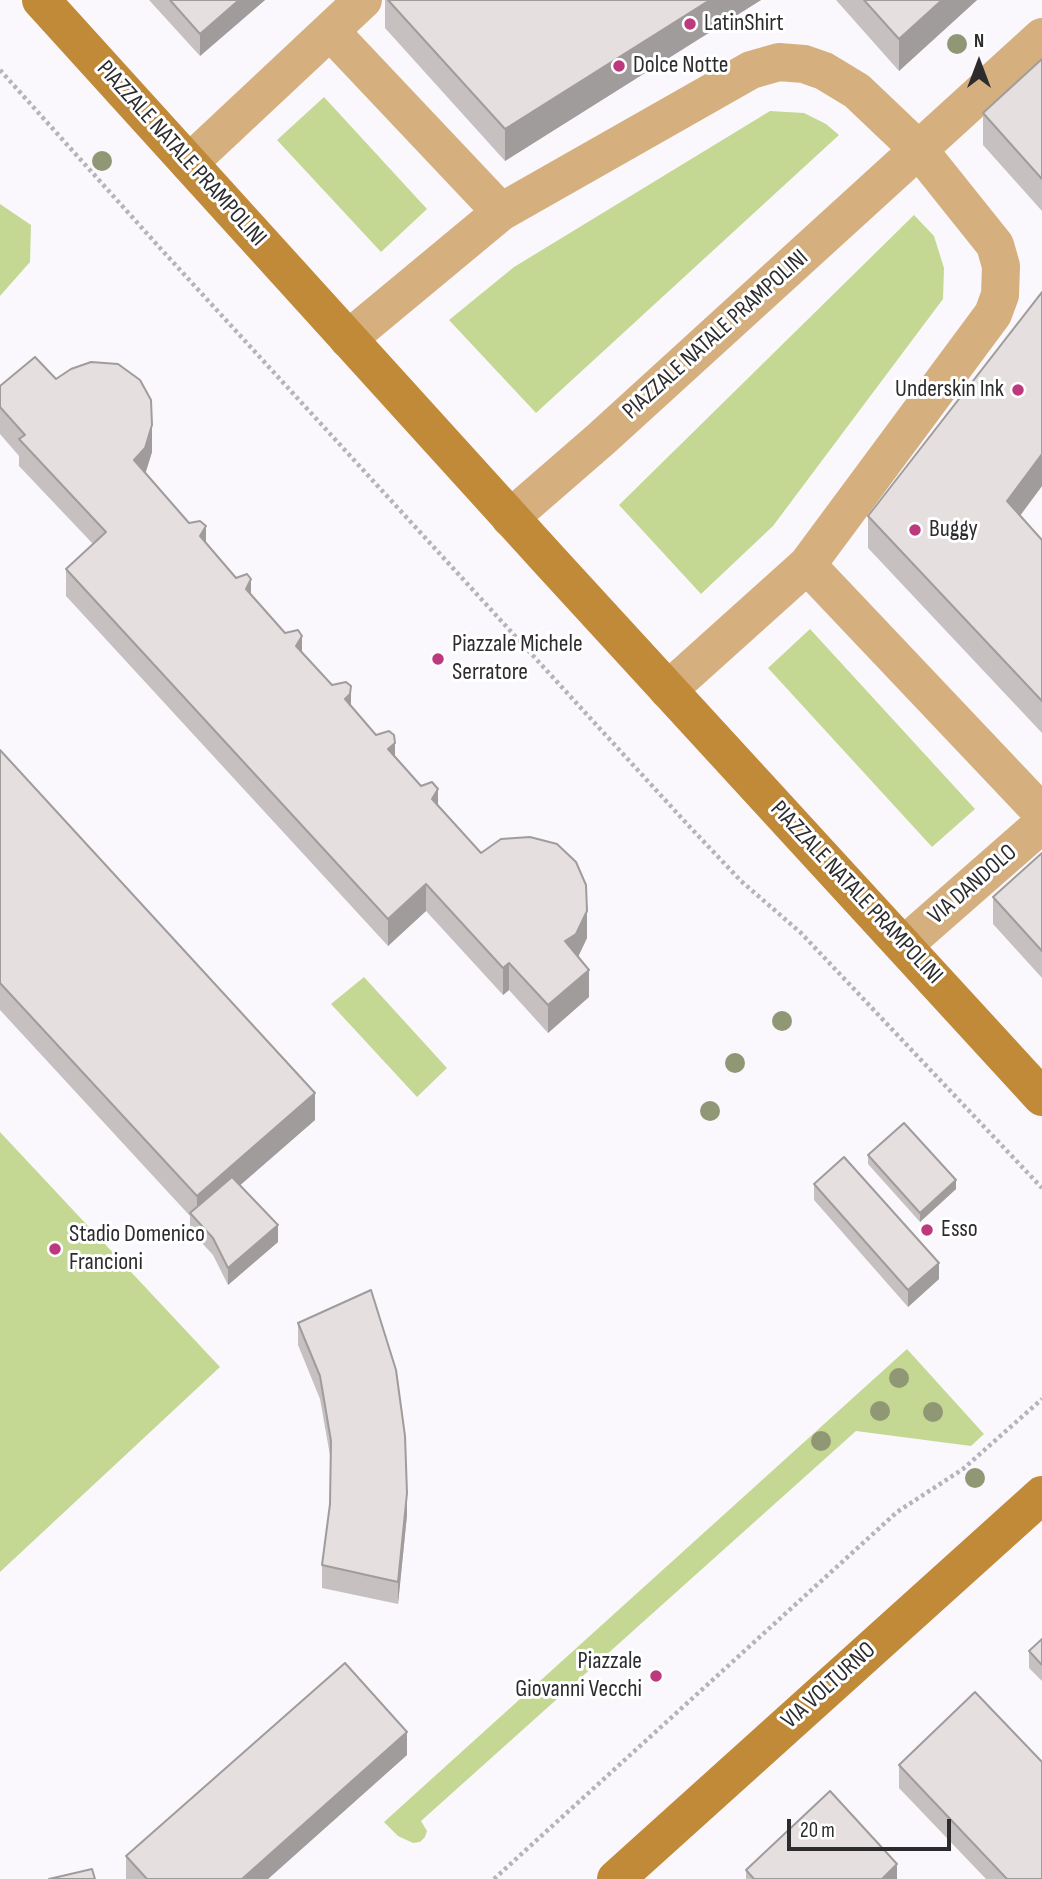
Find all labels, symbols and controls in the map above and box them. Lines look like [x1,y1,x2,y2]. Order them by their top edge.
place label: LatinShirt [704,10,784,38]
marker: LatinShirt [682,16,698,32]
north arrow [944,28,1014,98]
text: N [974,30,984,53]
place label: Dolce Notte [633,52,728,80]
street label: PIAZZALE NATALE PRAMPOLINI [90,55,272,253]
marker: Dolce Notte [611,58,627,74]
street label: PIAZZALE NATALE PRAMPOLINI [617,244,815,426]
place label: Underskin Ink [895,376,1004,404]
marker: Underskin Ink [1010,382,1026,398]
place label: Buggy [929,516,978,544]
marker: Buggy [907,522,923,538]
place label: Piazzale Michele Serratore [452,631,583,687]
marker: Piazzale Michele Serratore [430,651,446,667]
street label: PIAZZALE NATALE PRAMPOLINI [764,795,948,991]
street label: VIA DANDOLO [923,839,1023,931]
place label: Esso [941,1216,978,1244]
place label: Stadio Domenico Francioni [69,1221,205,1277]
marker: Esso [919,1222,935,1238]
marker: Stadio Domenico Francioni [47,1241,63,1257]
street label: VIA VOLTURNO [776,1636,882,1736]
place label: Piazzale Giovanni Vecchi [515,1648,642,1704]
marker: Piazzale Giovanni Vecchi [648,1668,664,1684]
scale bar [790,1806,954,1850]
text: 20 m [800,1818,835,1843]

